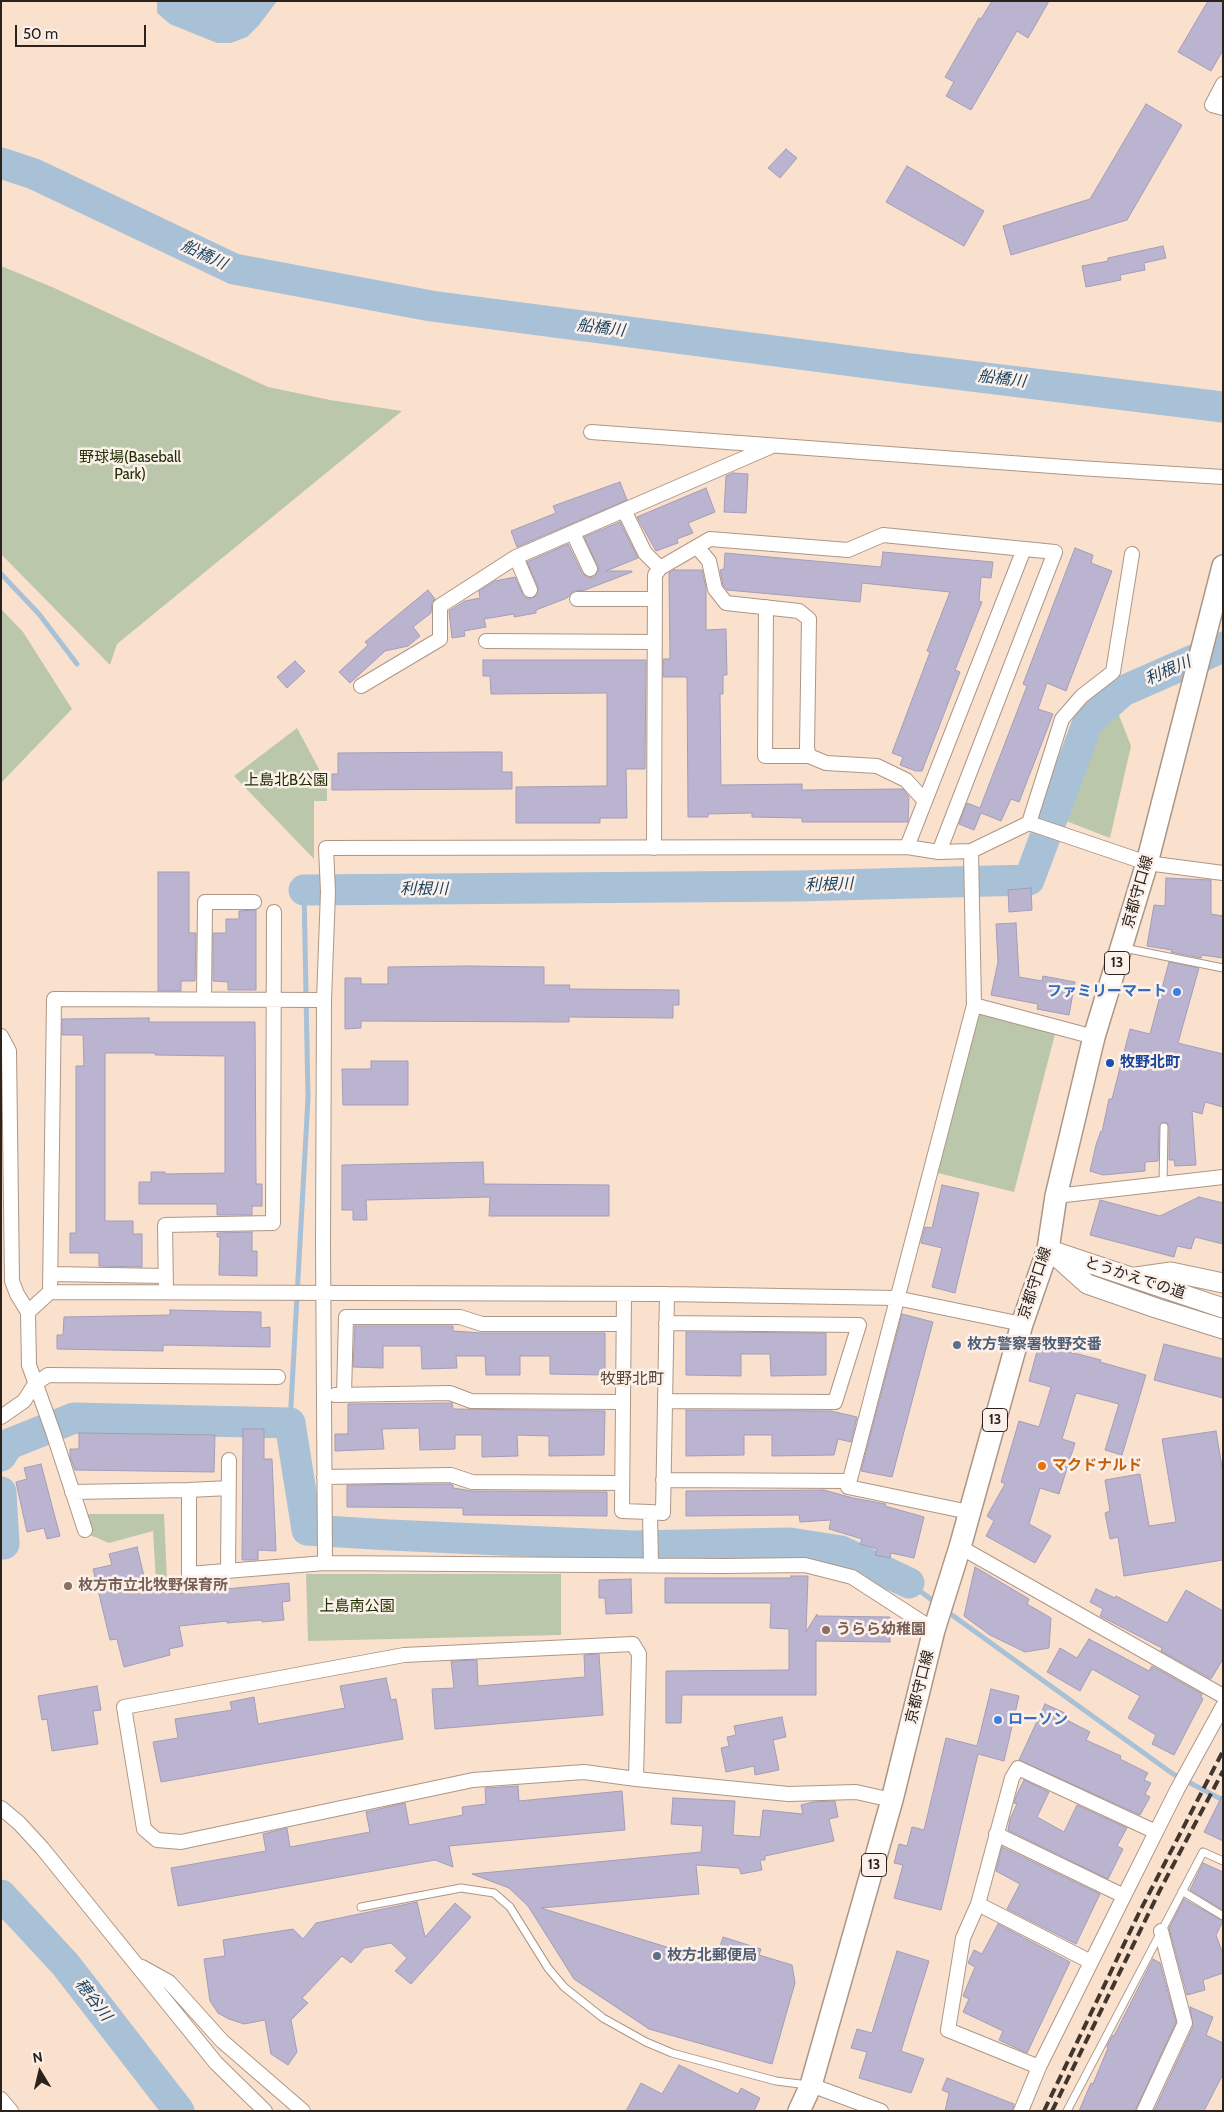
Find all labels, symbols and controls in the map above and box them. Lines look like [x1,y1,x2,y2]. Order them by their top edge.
scale bar [18,15,149,47]
text: 50 m [23,25,58,43]
water label: 船橋川 [178,236,230,274]
water label: 船橋川 [576,316,626,340]
water label: 船橋川 [977,367,1027,391]
park label: 野球場(Baseball Park) [79,449,181,484]
water label: 利根川 [1142,652,1194,690]
park label: 上島北B公園 [244,772,328,790]
street label: 京都守口線 [1119,853,1157,931]
water label: 利根川 [805,875,853,895]
water label: 利根川 [400,879,448,899]
road number: 13 [1104,951,1130,974]
place label: ファミリーマート [1047,983,1167,1001]
marker: ファミリーマート [1171,986,1183,998]
place label: 牧野北町 [1120,1054,1180,1072]
marker: 牧野北町 [1104,1057,1116,1069]
street label: 京都守口線 [1015,1245,1055,1321]
street label: とうかえでの道 [1082,1253,1188,1303]
place label: 枚方警察署牧野交番 [967,1336,1102,1354]
marker: 枚方警察署牧野交番 [951,1339,963,1351]
district label: 牧野北町 [600,1369,664,1389]
road number: 13 [982,1408,1008,1432]
place label: マクドナルド [1052,1457,1142,1475]
marker: マクドナルド [1036,1460,1048,1472]
place label: 枚方市立北牧野保育所 [78,1577,228,1595]
marker: 枚方市立北牧野保育所 [62,1580,74,1592]
park label: 上島南公園 [320,1598,394,1616]
place label: うらら幼稚園 [836,1621,926,1639]
marker: うらら幼稚園 [820,1624,832,1636]
street label: 京都守口線 [902,1648,938,1726]
place label: ローソン [1008,1711,1068,1729]
marker: ローソン [992,1714,1004,1726]
road number: 13 [862,1854,886,1876]
place label: 枚方北郵便局 [667,1947,757,1965]
marker: 枚方北郵便局 [651,1950,663,1962]
water label: 穂谷川 [71,1975,115,2025]
north arrow [15,2047,65,2097]
text: N [31,2048,44,2067]

